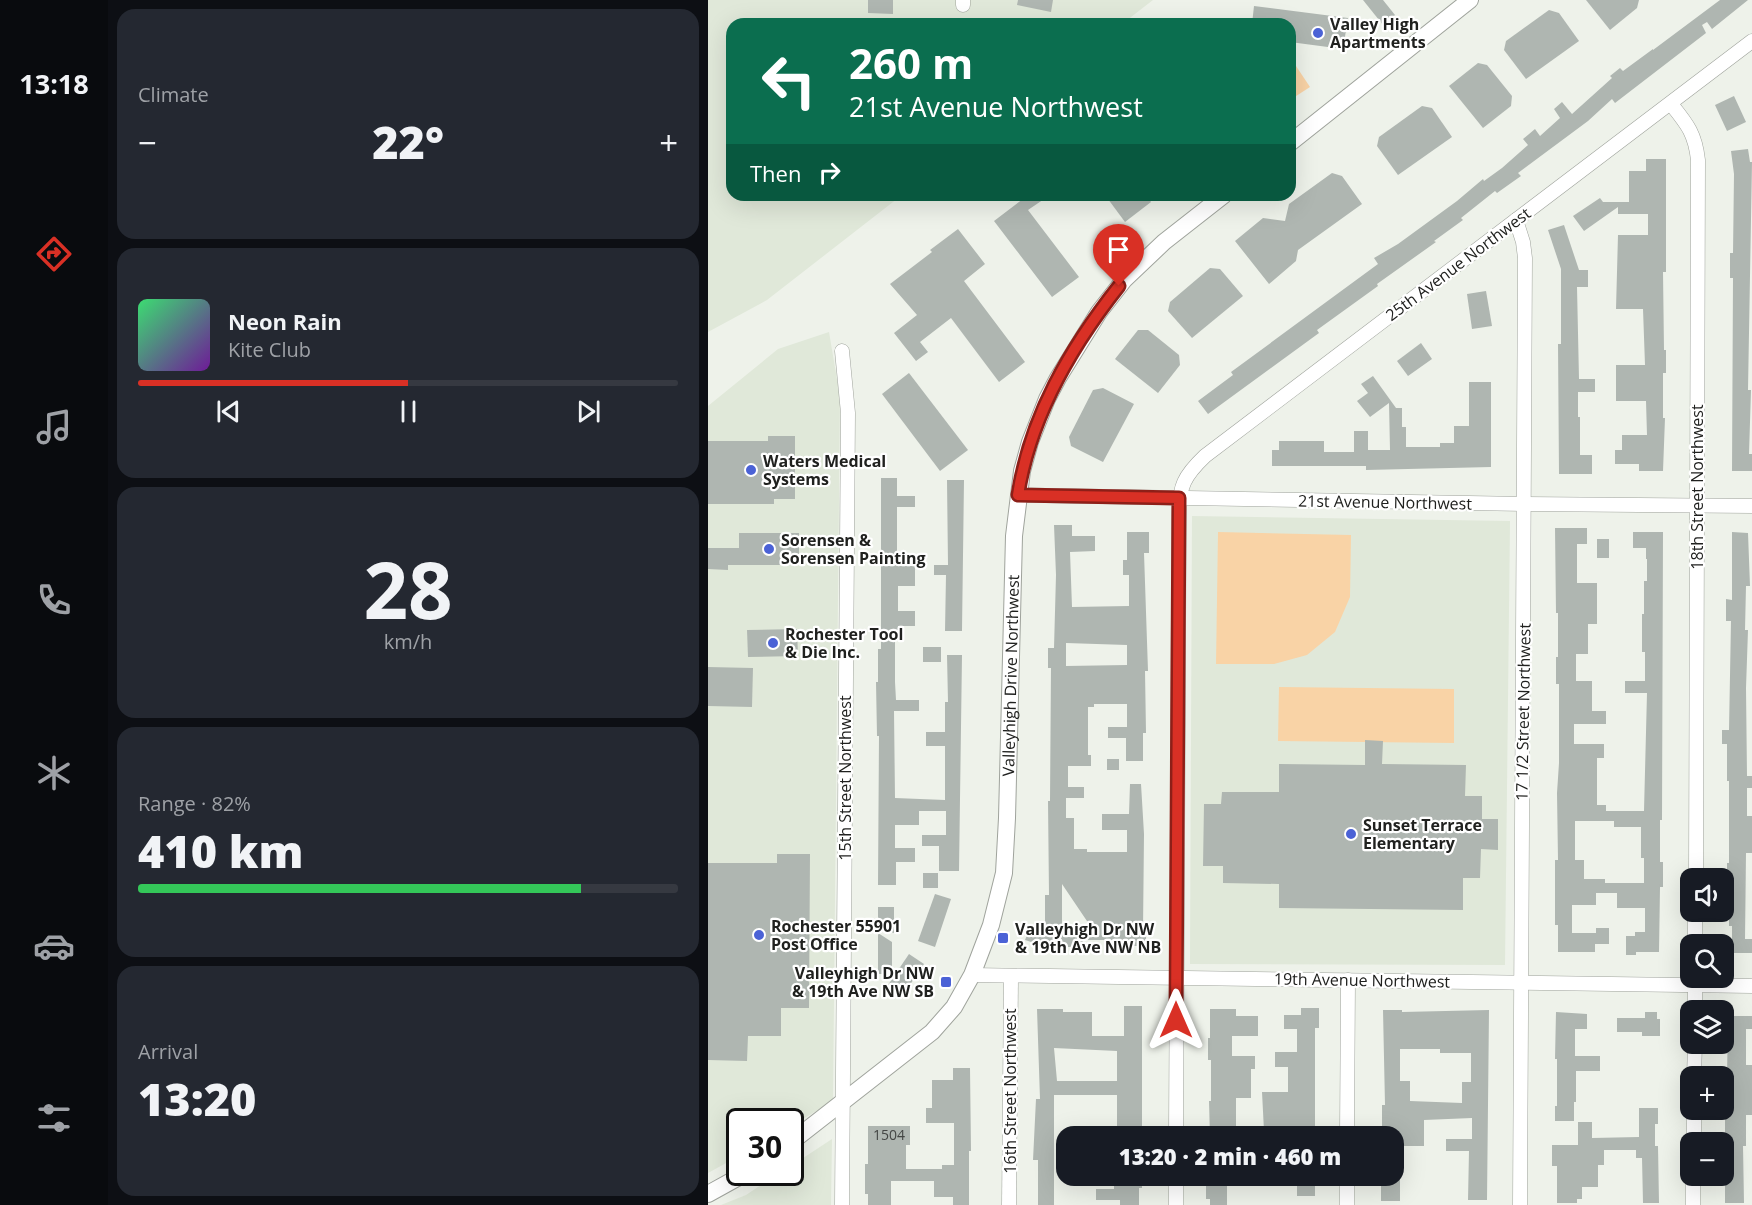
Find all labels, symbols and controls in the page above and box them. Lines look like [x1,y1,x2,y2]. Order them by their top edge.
place label: Valley High Apartments [1330,13,1426,53]
marker: Valley High Apartments [1311,26,1325,40]
text: 260 m [849,34,973,91]
icon: left [750,42,828,120]
text: 13:18 [19,65,89,102]
text: Climate [138,81,209,108]
text: 21st Avenue Northwest [849,88,1143,125]
text: 22° [372,111,444,172]
text: − [138,120,157,165]
text: + [659,120,678,165]
icon: right [813,156,846,189]
text: Then [750,158,801,188]
street label: 25th Avenue Northwest [1381,202,1535,326]
pin [1093,224,1144,286]
icon: directions [33,233,75,275]
icon: arrive [1102,233,1135,266]
text: Neon Rain [228,306,342,336]
text: Kite Club [228,336,311,363]
icon: previous [212,395,245,428]
icon: pause [392,395,425,428]
icon: next [572,395,605,428]
street label: 18th Street Northwest [1686,404,1708,570]
icon: music [33,406,75,448]
place label: Waters Medical Systems [763,450,886,490]
marker: Waters Medical Systems [744,463,758,477]
street label: 21st Avenue Northwest [1298,489,1473,515]
place label: Sorensen & Sorensen Painting [781,529,926,569]
text: 28 [363,536,453,642]
marker: Sorensen & Sorensen Painting [762,542,776,556]
street label: Valleyhigh Drive Northwest [997,574,1024,777]
icon: phone [33,579,75,621]
place label: Rochester Tool & Die Inc. [785,623,903,663]
street label: 17 1/2 Street Northwest [1510,623,1536,801]
text: km/h [384,628,432,655]
marker: Rochester Tool & Die Inc. [766,636,780,650]
street label: 15th Street Northwest [834,695,856,861]
icon: climate [33,752,75,794]
text: Range · 82% [138,790,251,817]
place label: Sunset Terrace Elementary [1363,814,1482,854]
text: 410 km [138,820,303,881]
marker: Sunset Terrace Elementary [1344,827,1358,841]
map controls [1680,868,1734,1186]
button: sound [1680,868,1734,922]
place label: Rochester 55901 Post Office [771,915,901,955]
place label: Valleyhigh Dr NW & 19th Ave NW NB [1015,918,1161,958]
icon: car [33,925,75,967]
marker: Rochester 55901 Post Office [752,928,766,942]
marker: Valleyhigh Dr NW & 19th Ave NW NB [996,931,1010,945]
button: search [1680,934,1734,988]
place label: Valleyhigh Dr NW & 19th Ave NW SB [792,962,935,1002]
street label: 19th Avenue Northwest [1274,967,1451,993]
marker: Valleyhigh Dr NW & 19th Ave NW SB [939,975,953,989]
position arrow [1144,988,1208,1052]
button: layers [1680,1000,1734,1054]
street label: 16th Street Northwest [999,1008,1021,1174]
text: Arrival [138,1038,198,1065]
button: + [1680,1066,1734,1120]
text: 13:20 [138,1068,256,1129]
icon: filters [33,1097,75,1139]
speed limit sign: 30 [726,1108,804,1186]
house number: 1504 [873,1125,905,1144]
button: − [1680,1132,1734,1186]
text: 13:20 · 2 min · 460 m [1119,1141,1341,1171]

